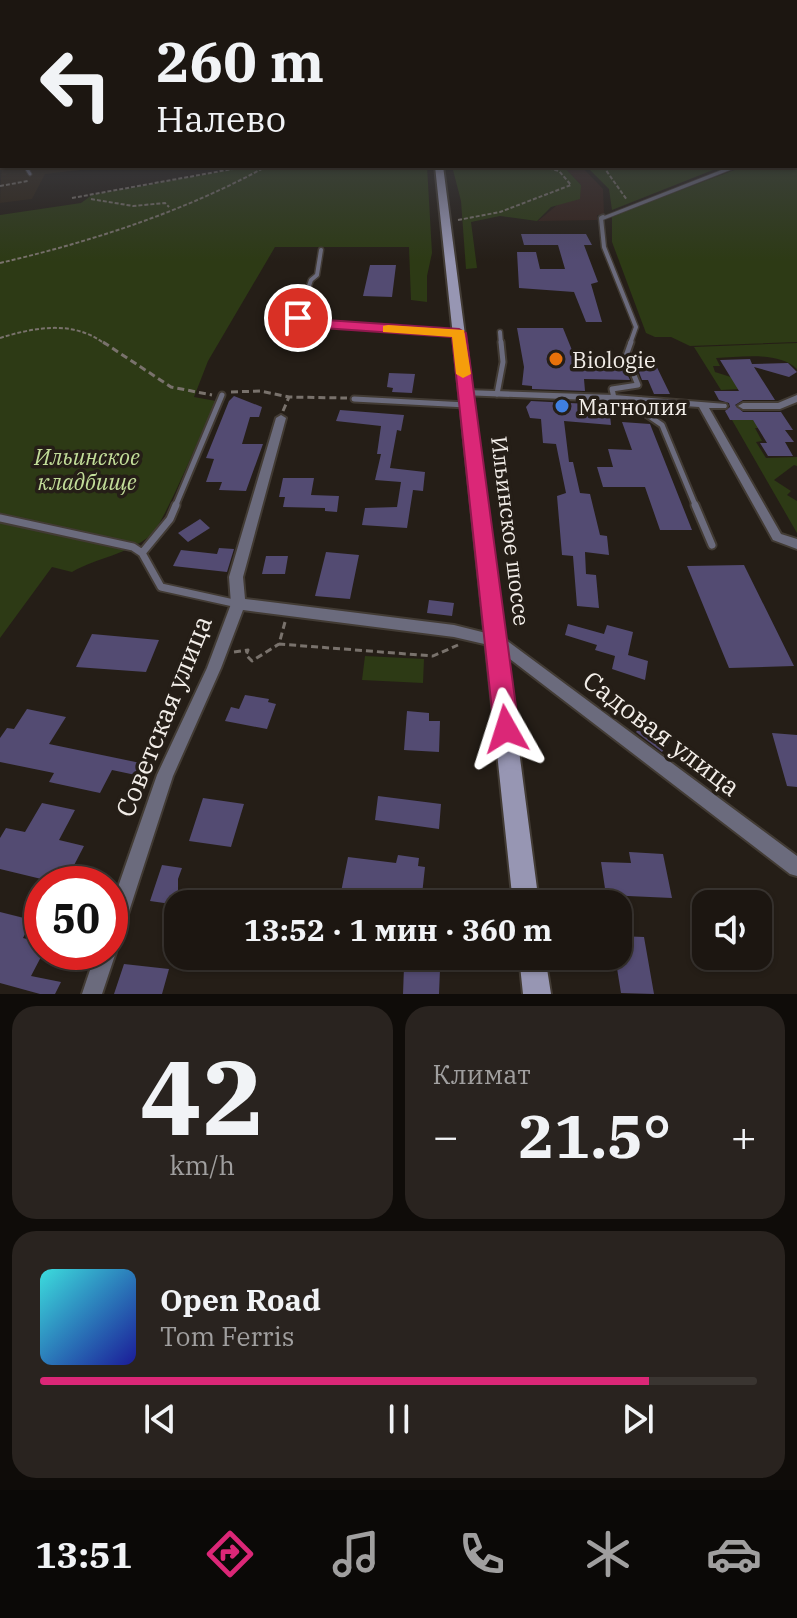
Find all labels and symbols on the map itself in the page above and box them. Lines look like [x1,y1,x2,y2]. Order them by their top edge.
pin [264,284,332,352]
place label: Biologie [572,345,656,374]
marker: Biologie [547,350,565,368]
place label: Магнолия [578,392,687,421]
marker: Магнолия [553,397,571,415]
street label: Ильинское шоссе [485,435,537,627]
park label: Ильинское кладбище [33,442,140,496]
street label: Советская улица [107,610,219,822]
street label: Садовая улица [577,663,747,803]
position arrow [464,687,548,771]
speed limit sign: 50 [24,866,128,970]

